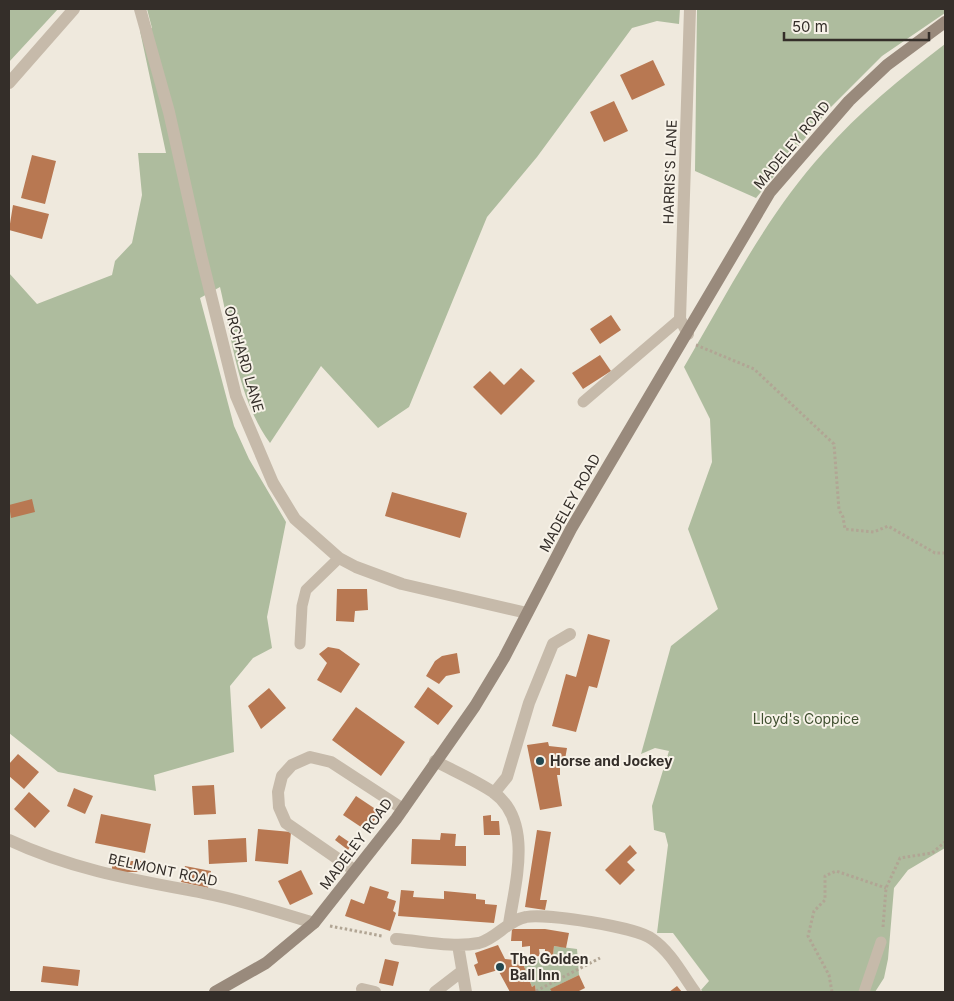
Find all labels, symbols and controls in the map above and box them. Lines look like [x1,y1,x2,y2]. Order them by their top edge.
scale bar [784,10,929,42]
text: 50 m [792,17,828,36]
street label: MADELEY ROAD [750,97,833,192]
street label: HARRIS'S LANE [659,119,680,224]
street label: ORCHARD LANE [221,304,268,414]
street label: MADELEY ROAD [536,451,604,555]
park label: Lloyd's Coppice [753,710,859,727]
place label: Horse and Jockey [550,752,673,769]
marker: Horse and Jockey [534,755,546,767]
street label: MADELEY ROAD [316,795,395,893]
street label: BELMONT ROAD [107,850,219,889]
place label: The Golden Ball Inn [510,950,588,983]
marker: The Golden Ball Inn [494,961,506,973]

